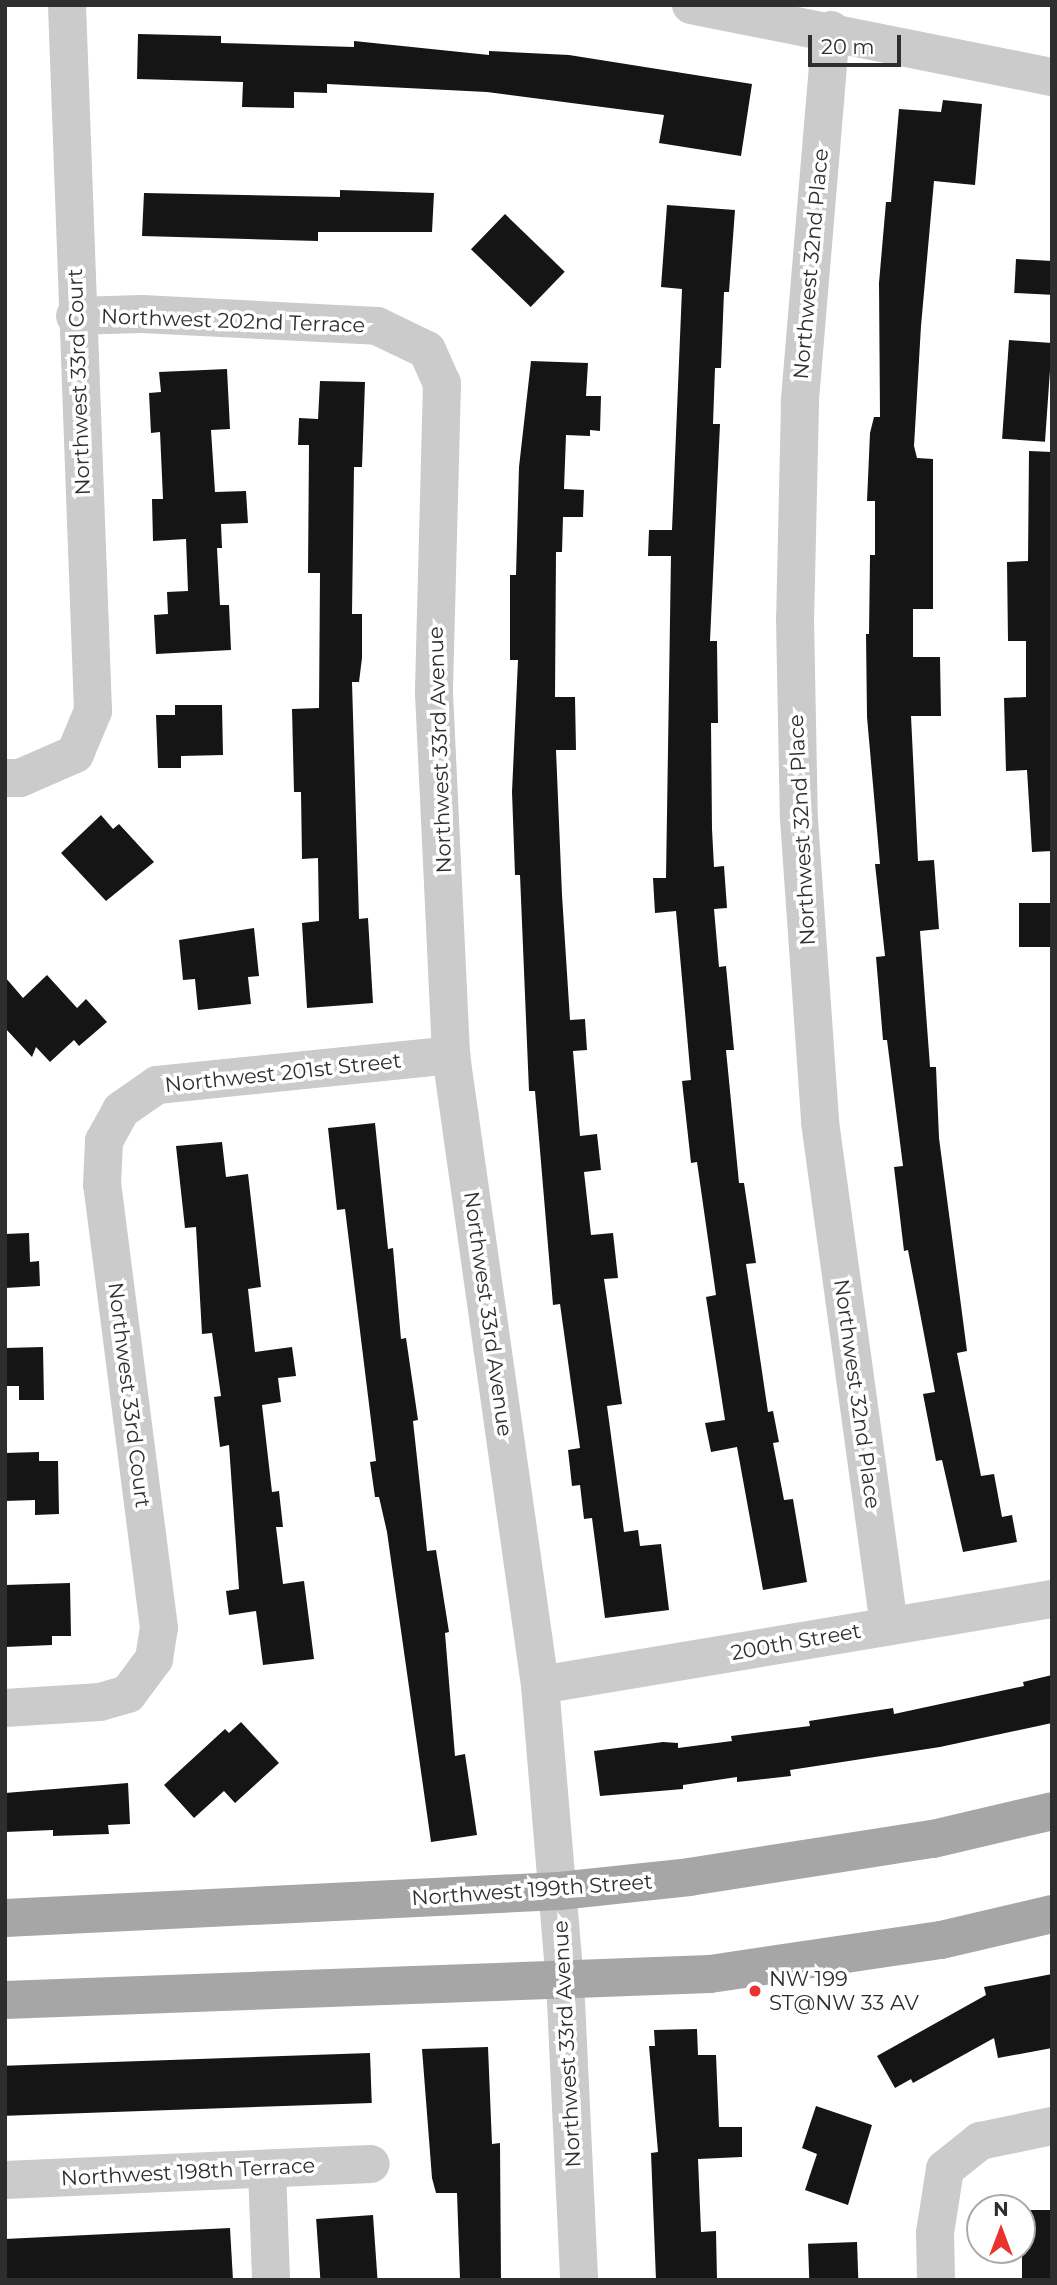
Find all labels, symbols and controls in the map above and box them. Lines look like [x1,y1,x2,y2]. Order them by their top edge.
scale bar [812,21,905,65]
text: 20 m [821,34,875,59]
street label: Northwest 32nd Place [788,148,834,380]
street label: Northwest 33rd Court [62,268,96,496]
street label: Northwest 202nd Terrace [100,304,366,338]
street label: Northwest 33rd Avenue [423,626,457,874]
street label: Northwest 32nd Place [783,714,821,946]
street label: Northwest 201st Street [163,1048,403,1098]
street label: Northwest 33rd Avenue [458,1190,518,1438]
street label: Northwest 32nd Place [828,1278,886,1510]
street label: Northwest 33rd Court [103,1281,155,1509]
street label: 200th Street [729,1618,863,1666]
street label: Northwest 199th Street [411,1869,653,1911]
street label: Northwest 33rd Avenue [548,1920,586,2168]
place label: NW 199 ST@NW 33 AV [769,1966,919,2016]
marker: NW 199 ST@NW 33 AV [747,1983,763,1999]
street label: Northwest 198th Terrace [60,2153,316,2191]
north arrow [966,2194,1036,2264]
text: N [993,2198,1009,2221]

